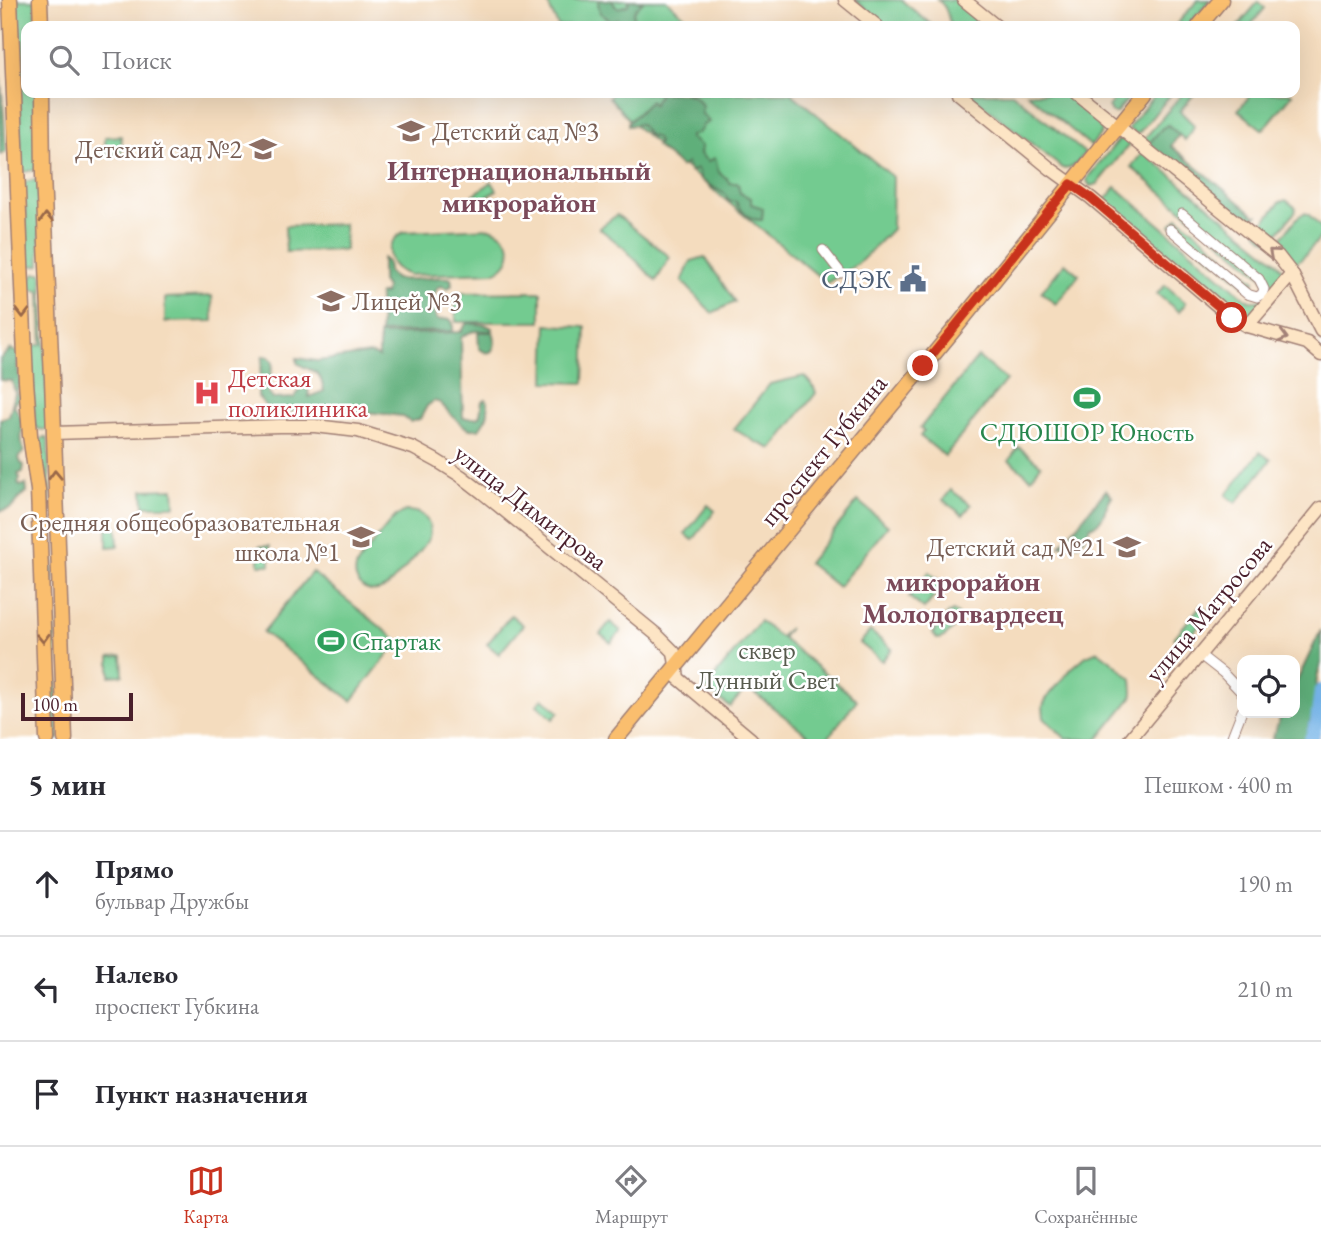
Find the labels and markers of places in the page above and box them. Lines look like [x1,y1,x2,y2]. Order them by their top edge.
place label: Детский сад №3 [432,114,599,148]
school or university icon: Детский сад №3 [396,116,426,146]
place label: Детский сад №2 [75,132,243,166]
school or university icon: Детский сад №2 [248,134,278,164]
place label: СДЭК [821,262,893,296]
public building icon: СДЭК [898,264,928,294]
place label: Лицей №3 [352,284,462,318]
school or university icon: Лицей №3 [316,286,346,316]
place label: Детская поликлиника [228,361,369,425]
hospital icon: Детская поликлиника [192,378,222,408]
sports icon: СДЮШОР Юность [1072,383,1102,413]
place label: СДЮШОР Юность [980,415,1194,449]
place label: Средняя общеобразовательная школа №1 [20,505,340,569]
school or university icon: Средняя общеобразовательная школа №1 [346,522,376,552]
place label: Детский сад №21 [926,530,1106,564]
school or university icon: Детский сад №21 [1112,532,1142,562]
place label: Спартак [352,624,441,658]
sports icon: Спартак [316,626,346,656]

